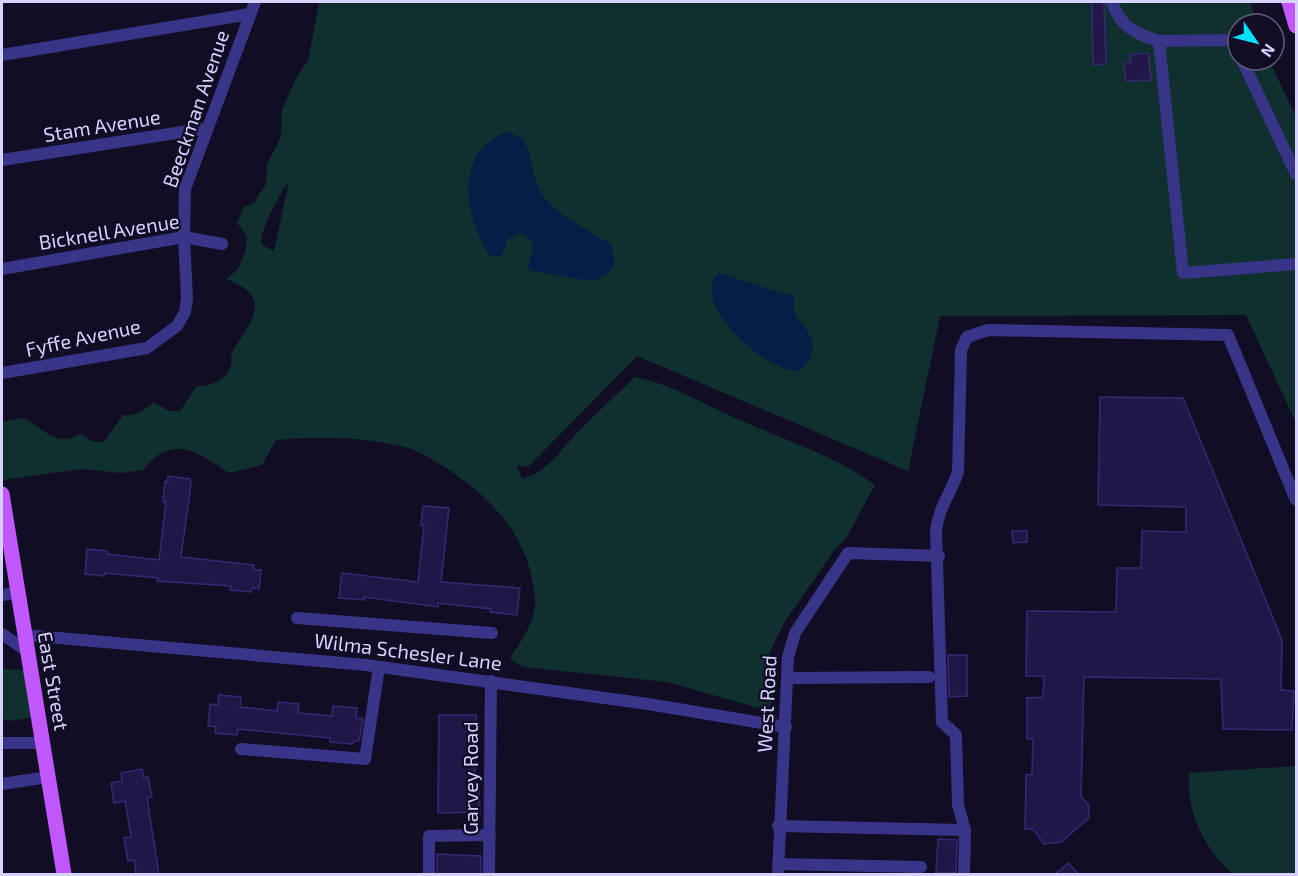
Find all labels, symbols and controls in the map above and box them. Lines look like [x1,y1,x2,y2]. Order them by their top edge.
north arrow [1226,12,1286,72]
street label: Beeckman Avenue [157,27,233,191]
text: N [1258,41,1280,61]
street label: Stam Avenue [42,104,162,146]
street label: Bicknell Avenue [37,208,181,254]
street label: Fyffe Avenue [23,313,143,361]
street label: Wilma Schesler Lane [313,628,503,674]
street label: East Street [33,630,75,733]
street label: West Road [751,655,781,753]
street label: Garvey Road [458,721,482,835]

